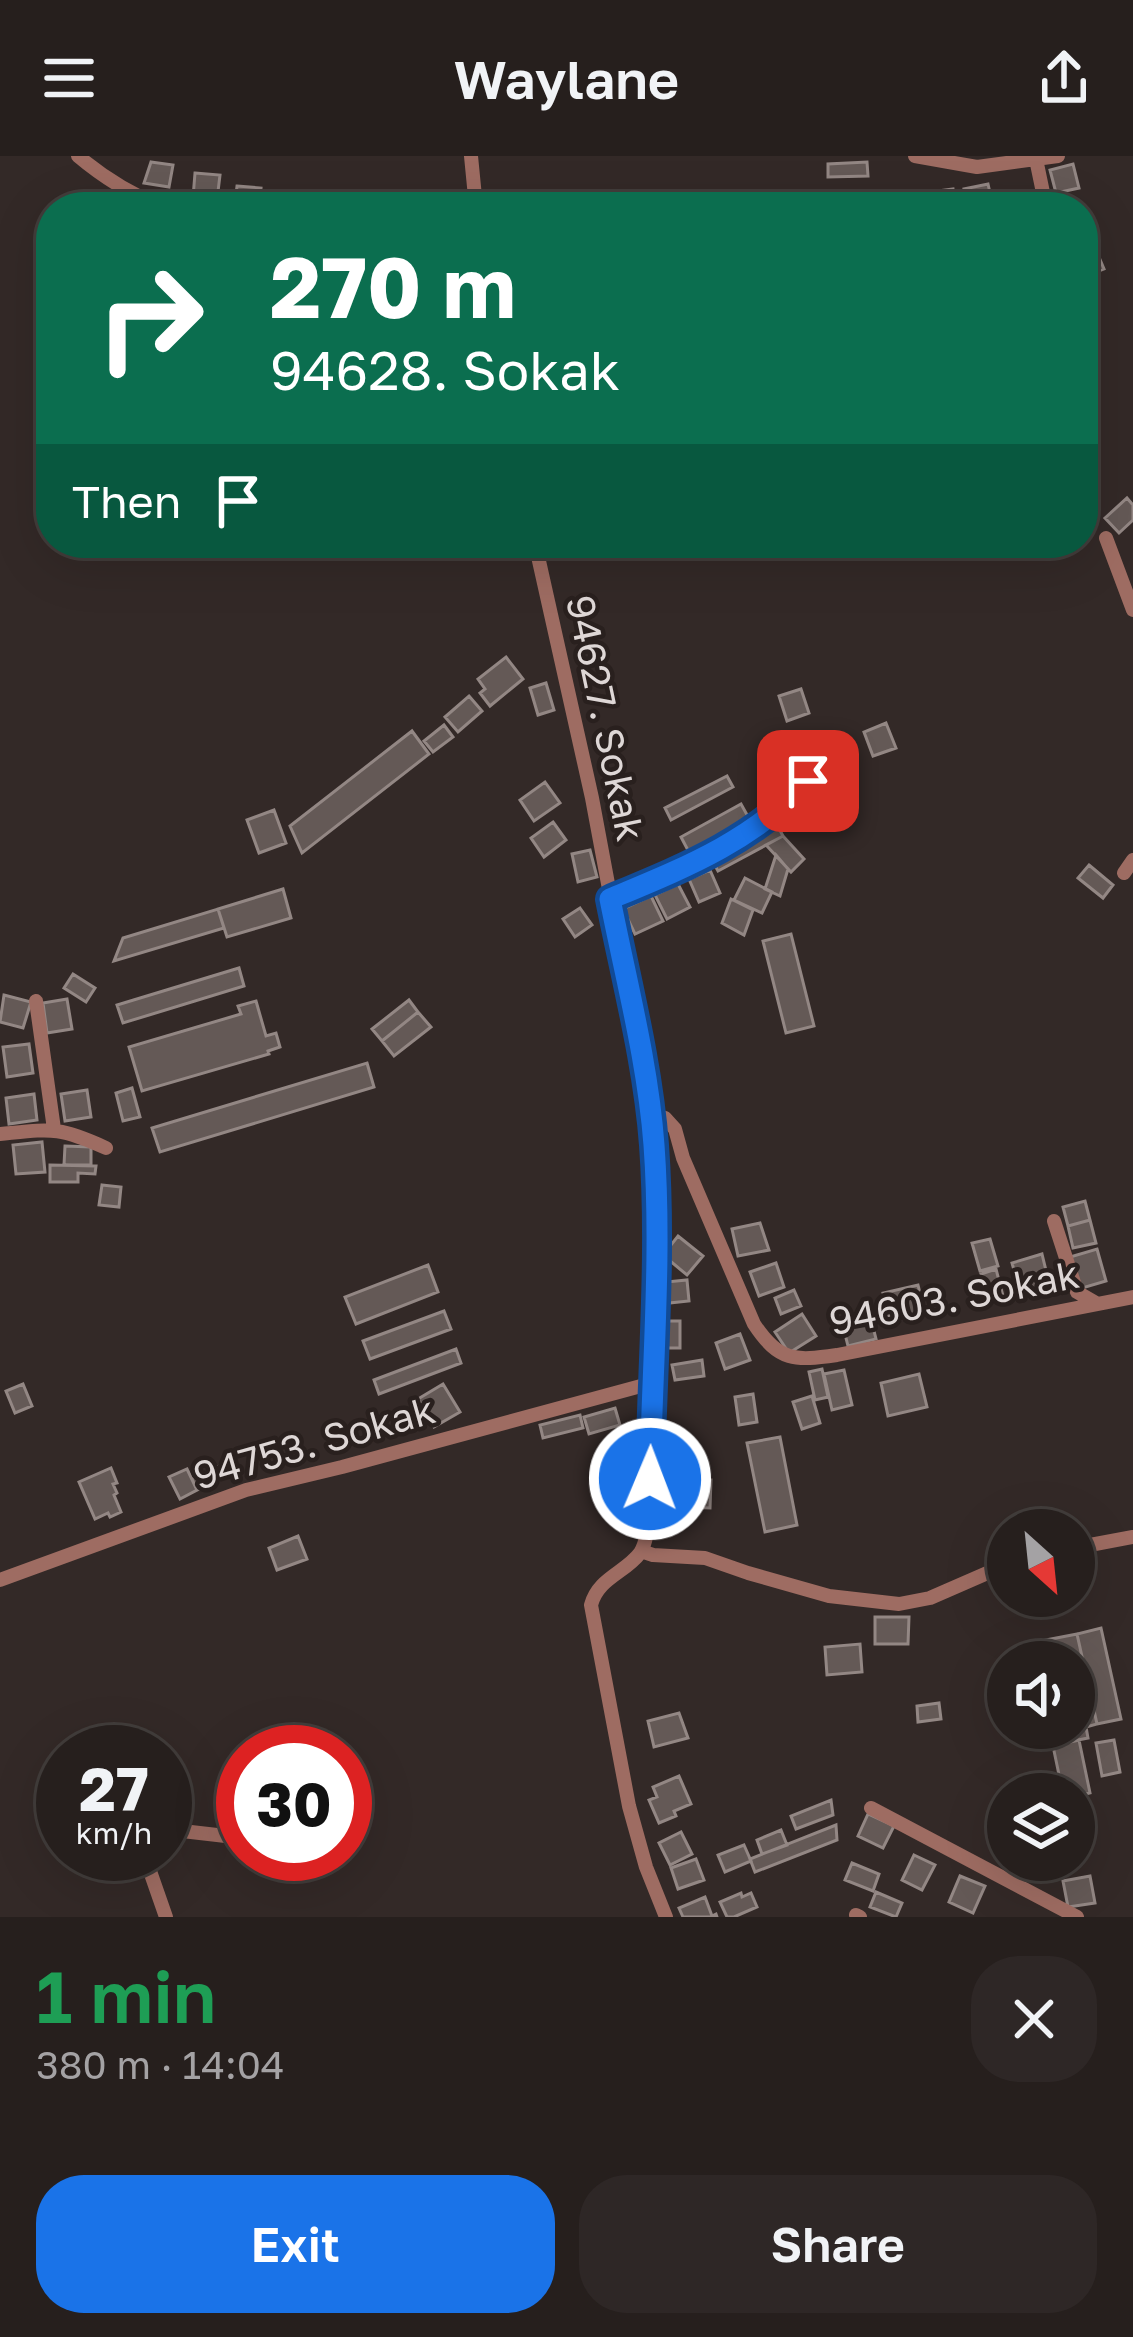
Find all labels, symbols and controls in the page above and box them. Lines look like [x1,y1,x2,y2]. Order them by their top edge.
icon: menu [36,45,102,111]
icon: share [1031,45,1097,111]
text: Waylane [454,46,679,111]
text: 270 m [270,236,516,336]
icon: right [72,240,228,396]
text: 94628. Sokak [270,337,620,402]
icon: arrive [205,468,271,534]
text: Then [72,474,181,528]
street label: 94627. Sokak [557,591,655,845]
pin [757,730,859,832]
icon: arrive [775,748,841,814]
street label: 94603. Sokak [825,1250,1083,1344]
street label: 94753. Sokak [188,1385,440,1499]
position arrow [587,1416,713,1542]
north arrow [987,1509,1095,1617]
map controls [987,1509,1095,1881]
button: sound [987,1641,1095,1749]
speed limit sign: 30 [216,1725,372,1881]
text: 27 [79,1752,149,1824]
button: layers [987,1773,1095,1881]
text: km/h [76,1815,152,1851]
text: 1 min [36,1952,216,2039]
button: close [971,1956,1097,2082]
text: 380 m · 14:04 [36,2041,285,2088]
button: Exit [36,2175,555,2313]
button: Share [579,2175,1097,2313]

